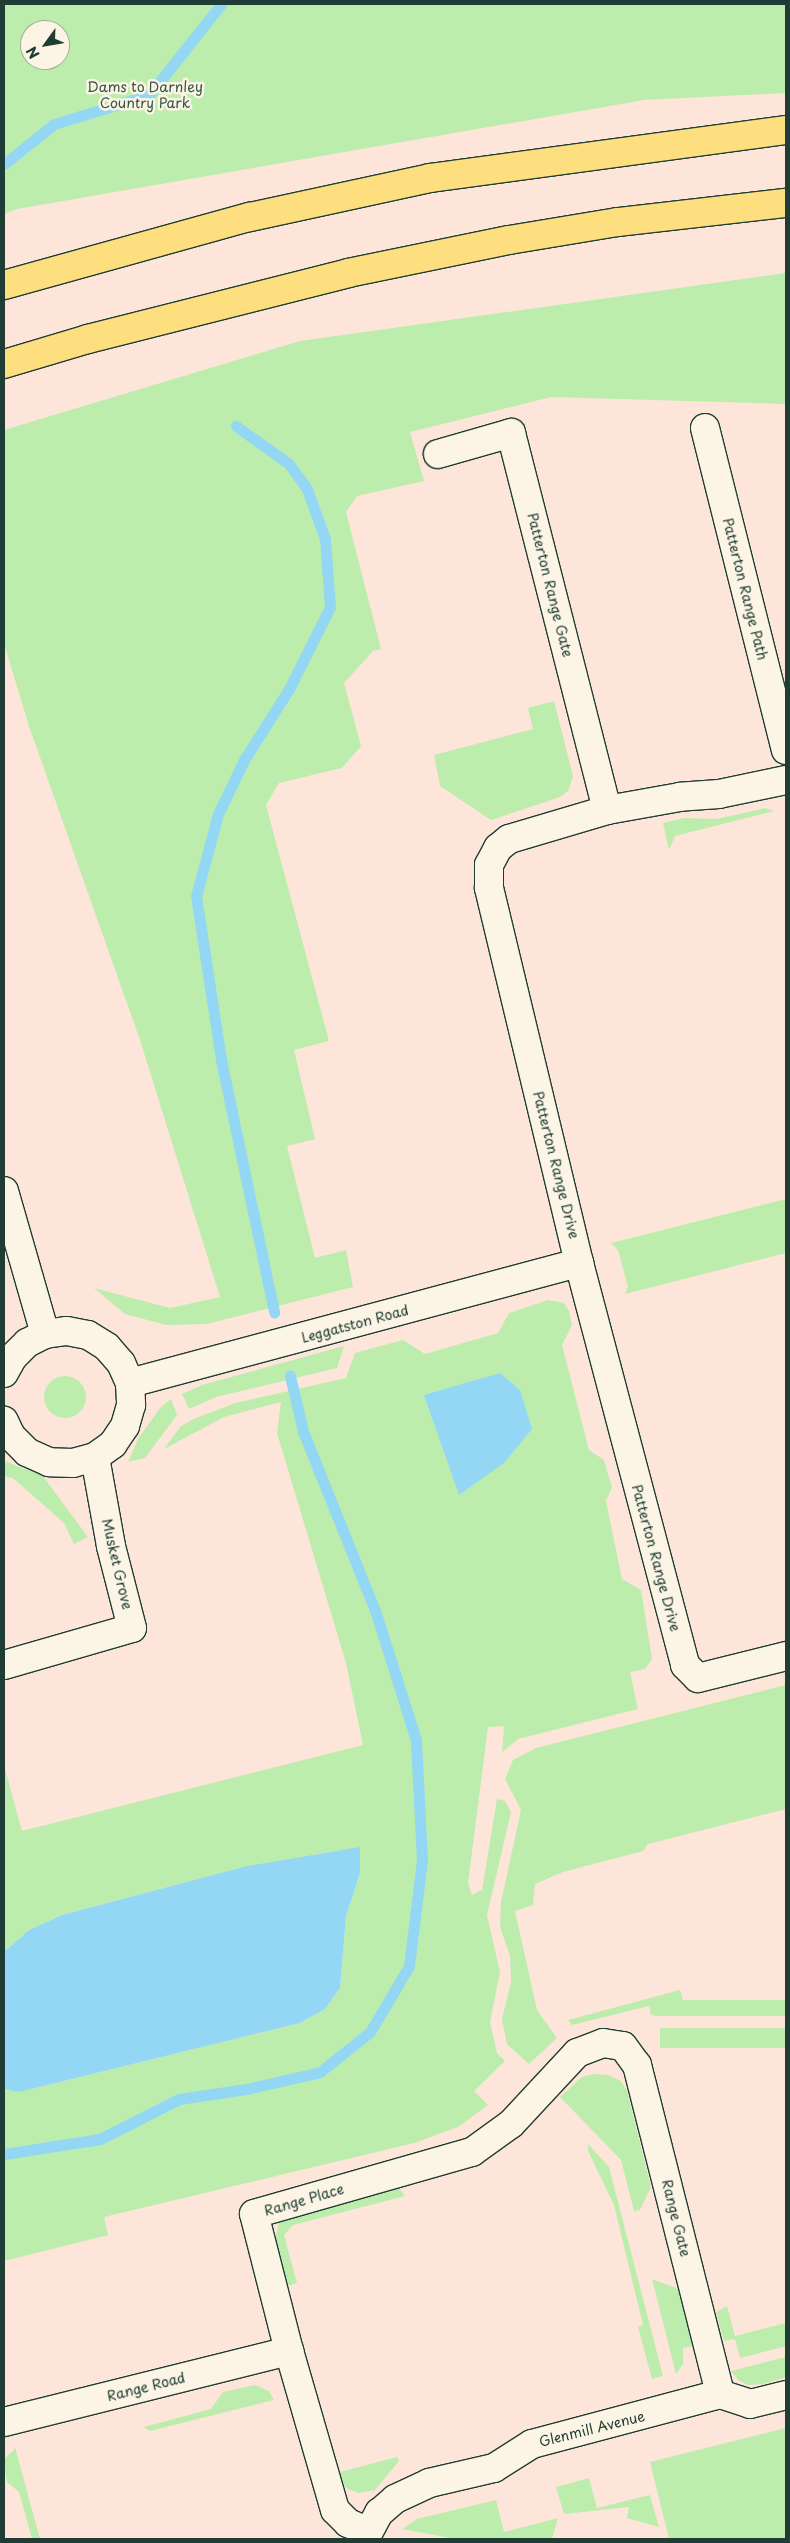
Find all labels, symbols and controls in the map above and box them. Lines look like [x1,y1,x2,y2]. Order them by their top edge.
north arrow [20,20,70,70]
text: N [21,42,45,63]
park label: Dams to Darnley Country Park [86,79,204,111]
street label: Patterton Range Gate [524,511,576,659]
street label: Patterton Range Path [719,516,771,662]
street label: Patterton Range Drive [530,1090,582,1240]
street label: Leggatston Road [300,1302,410,1346]
street label: Patterton Range Drive [628,1483,684,1633]
street label: Musket Grove [98,1516,136,1612]
street label: Range Gate [658,2177,694,2259]
street label: Range Place [262,2181,346,2219]
street label: Range Road [105,2369,187,2405]
street label: Glenmill Avenue [538,2408,646,2450]

